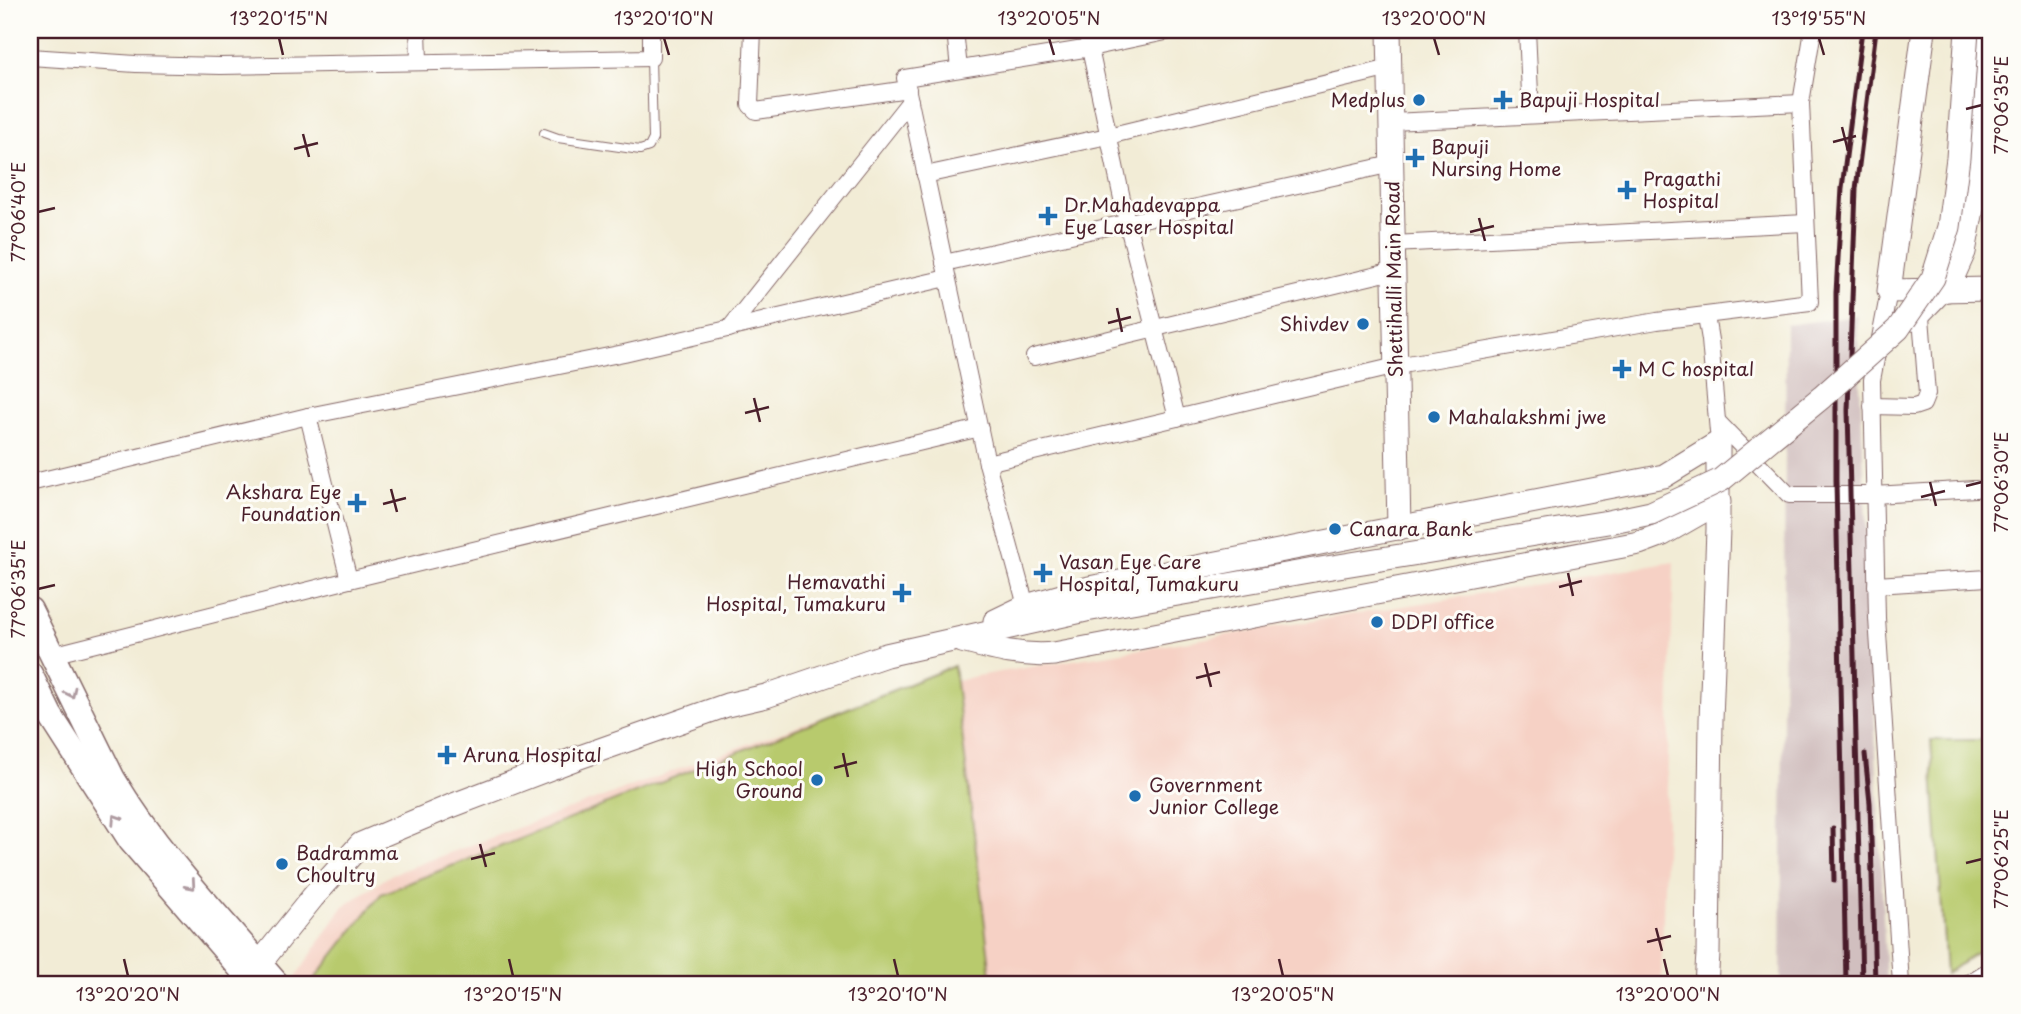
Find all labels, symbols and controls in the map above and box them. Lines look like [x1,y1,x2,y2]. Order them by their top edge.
text: 13°20'15"N [230,4,328,31]
text: 13°20'10"N [614,4,714,31]
text: 13°20'05"N [998,4,1101,31]
text: 13°20'00"N [1382,4,1486,31]
text: 13°19'55"N [1772,4,1866,31]
text: 77°06'35"E [1987,55,2014,155]
place label: Medplus [1331,85,1405,113]
place label: Bapuji Hospital [1519,85,1660,113]
marker: Bapuji Hospital [1493,90,1513,110]
marker: Medplus [1411,92,1427,108]
place label: Bapuji Nursing Home [1431,132,1561,182]
marker: Bapuji Nursing Home [1405,148,1425,168]
text: 77°06'40"E [4,162,31,262]
place label: Pragathi Hospital [1643,164,1721,214]
street label: Shettihalli Main Road [1377,180,1409,378]
marker: Pragathi Hospital [1617,180,1637,200]
place label: Dr.Mahadevappa Eye Laser Hospital [1064,190,1234,240]
marker: Dr.Mahadevappa Eye Laser Hospital [1038,206,1058,226]
place label: Shivdev [1279,309,1349,337]
marker: Shivdev [1355,316,1371,332]
place label: M C hospital [1638,354,1754,382]
marker: M C hospital [1612,359,1632,379]
place label: Mahalakshmi jwe [1448,402,1606,430]
marker: Mahalakshmi jwe [1426,409,1442,425]
text: 77°06'30"E [1987,432,2014,532]
place label: Akshara Eye Foundation [226,477,341,527]
marker: Akshara Eye Foundation [347,493,367,513]
place label: Canara Bank [1349,514,1473,542]
marker: Canara Bank [1327,521,1343,537]
text: 77°06'35"E [4,539,31,639]
place label: Vasan Eye Care Hospital, Tumakuru [1059,547,1239,597]
marker: Vasan Eye Care Hospital, Tumakuru [1033,563,1053,583]
place label: Hemavathi Hospital, Tumakuru [706,567,886,617]
marker: Hemavathi Hospital, Tumakuru [892,583,912,603]
place label: DDPI office [1391,607,1495,635]
marker: DDPI office [1369,614,1385,630]
one-way arrow [62,686,76,698]
place label: Aruna Hospital [463,740,602,768]
marker: Aruna Hospital [437,745,457,765]
place label: High School Ground [696,754,803,804]
place label: Government Junior College [1149,770,1279,820]
marker: High School Ground [809,772,825,788]
marker: Government Junior College [1127,788,1143,804]
text: 77°06'25"E [1987,809,2014,909]
one-way arrow [112,814,125,827]
place label: Badramma Choultry [296,838,398,888]
marker: Badramma Choultry [274,856,290,872]
one-way arrow [183,877,195,890]
text: 13°20'20"N [76,980,180,1007]
text: 13°20'15"N [464,980,562,1007]
text: 13°20'10"N [848,980,948,1007]
text: 13°20'05"N [1232,980,1335,1007]
text: 13°20'00"N [1616,980,1720,1007]

